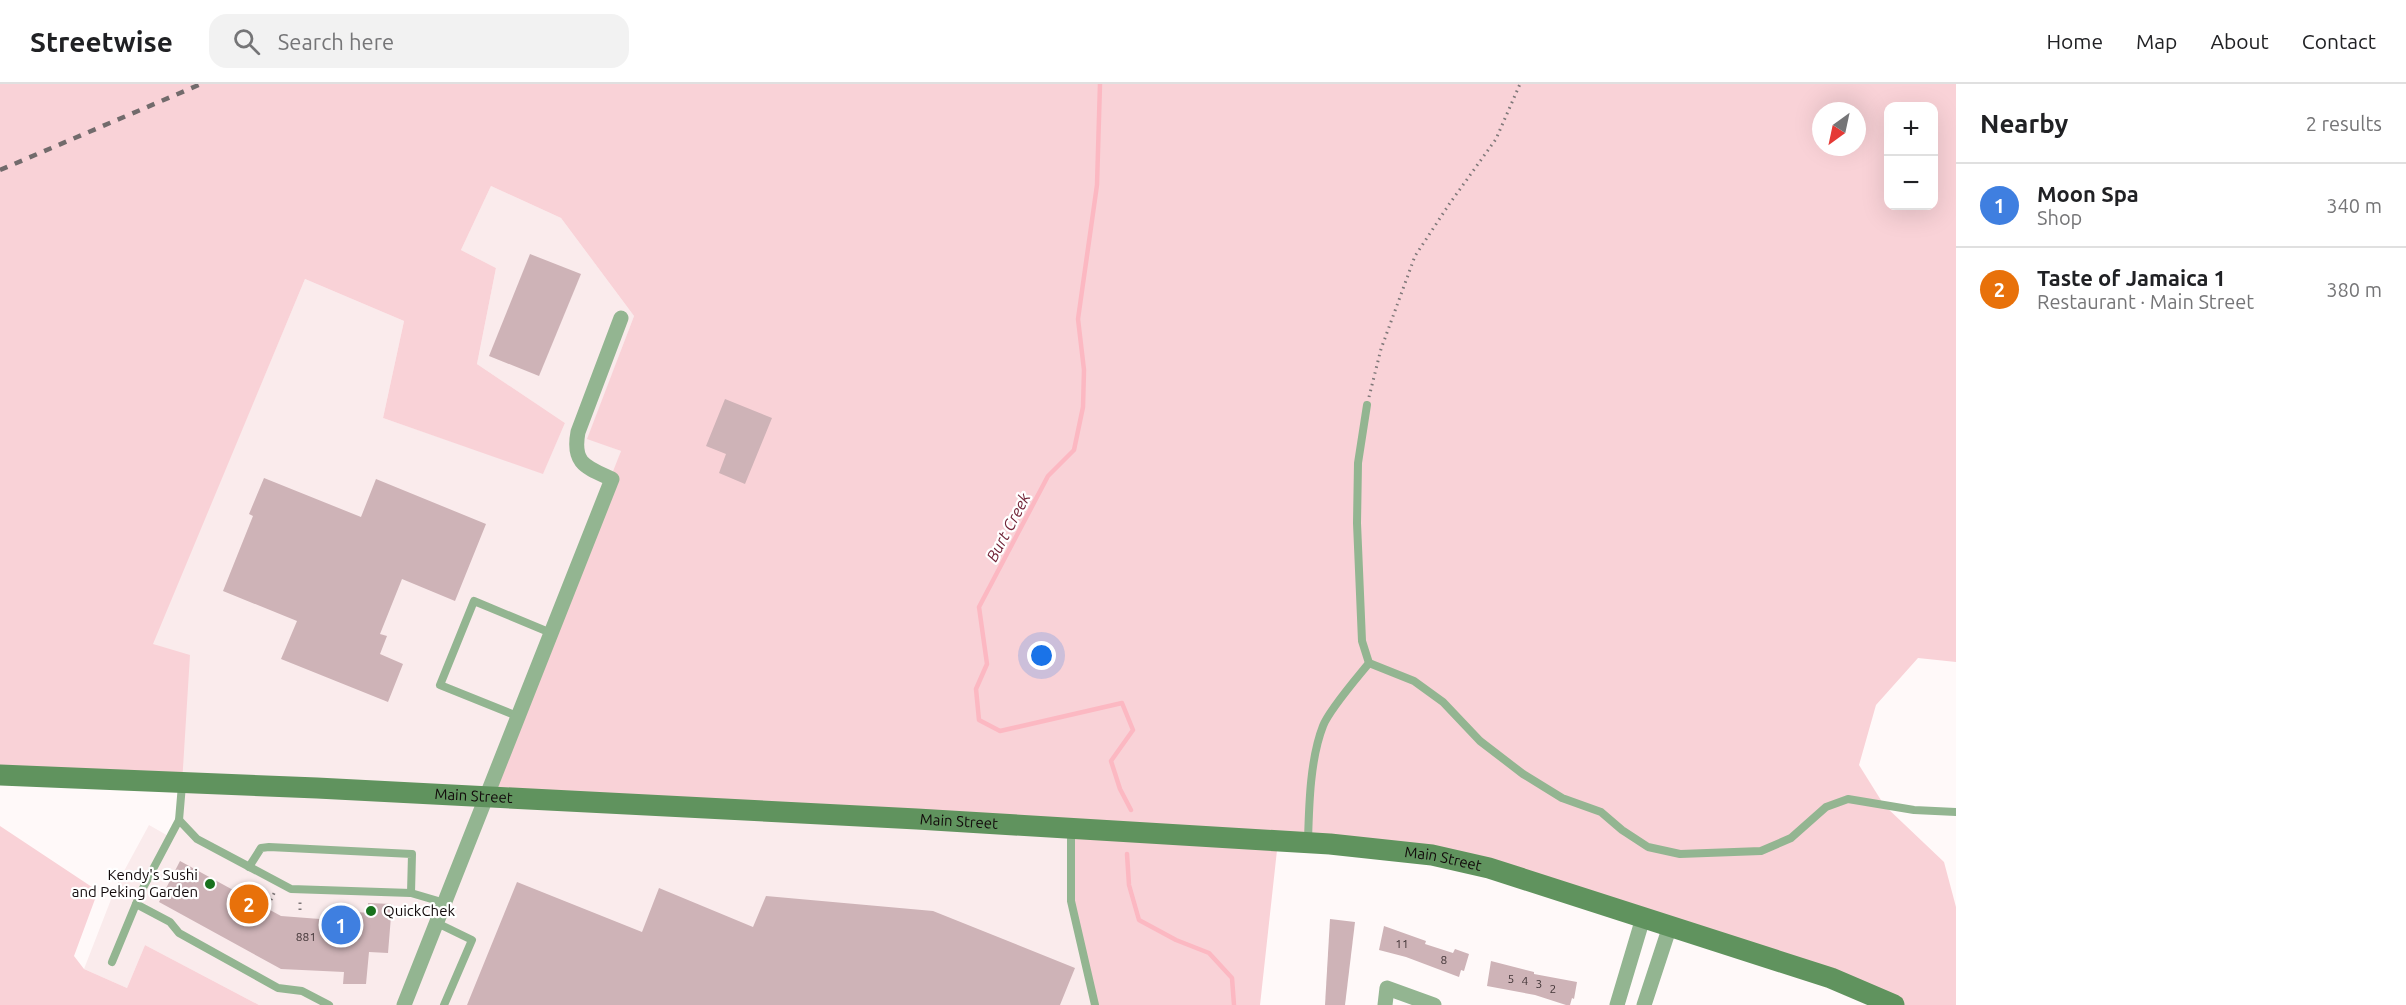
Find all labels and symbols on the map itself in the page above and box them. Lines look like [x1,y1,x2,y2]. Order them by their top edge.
north arrow [1812,102,1866,156]
water label: Burt Creek [982,489,1034,564]
your location [1027,641,1056,670]
street label: Main Street [434,785,513,806]
street label: Main Street [919,810,999,832]
street label: Main Street [1404,843,1484,874]
place label: Kendy's Sushi and Peking Garden [72,866,198,900]
marker: Kendy's Sushi and Peking Garden [203,877,217,891]
pin: 2 [230,882,268,926]
pin: 1 [322,902,360,948]
place label: QuickChek [383,902,455,919]
marker: QuickChek [364,904,378,918]
house number: 881 [296,930,316,943]
house number: 11 [1395,937,1409,950]
house number: 8 [1441,953,1448,966]
house number: 5 [1508,972,1514,985]
house number: 4 [1522,974,1529,987]
house number: 3 [1536,977,1542,990]
house number: 2 [1550,982,1556,995]

